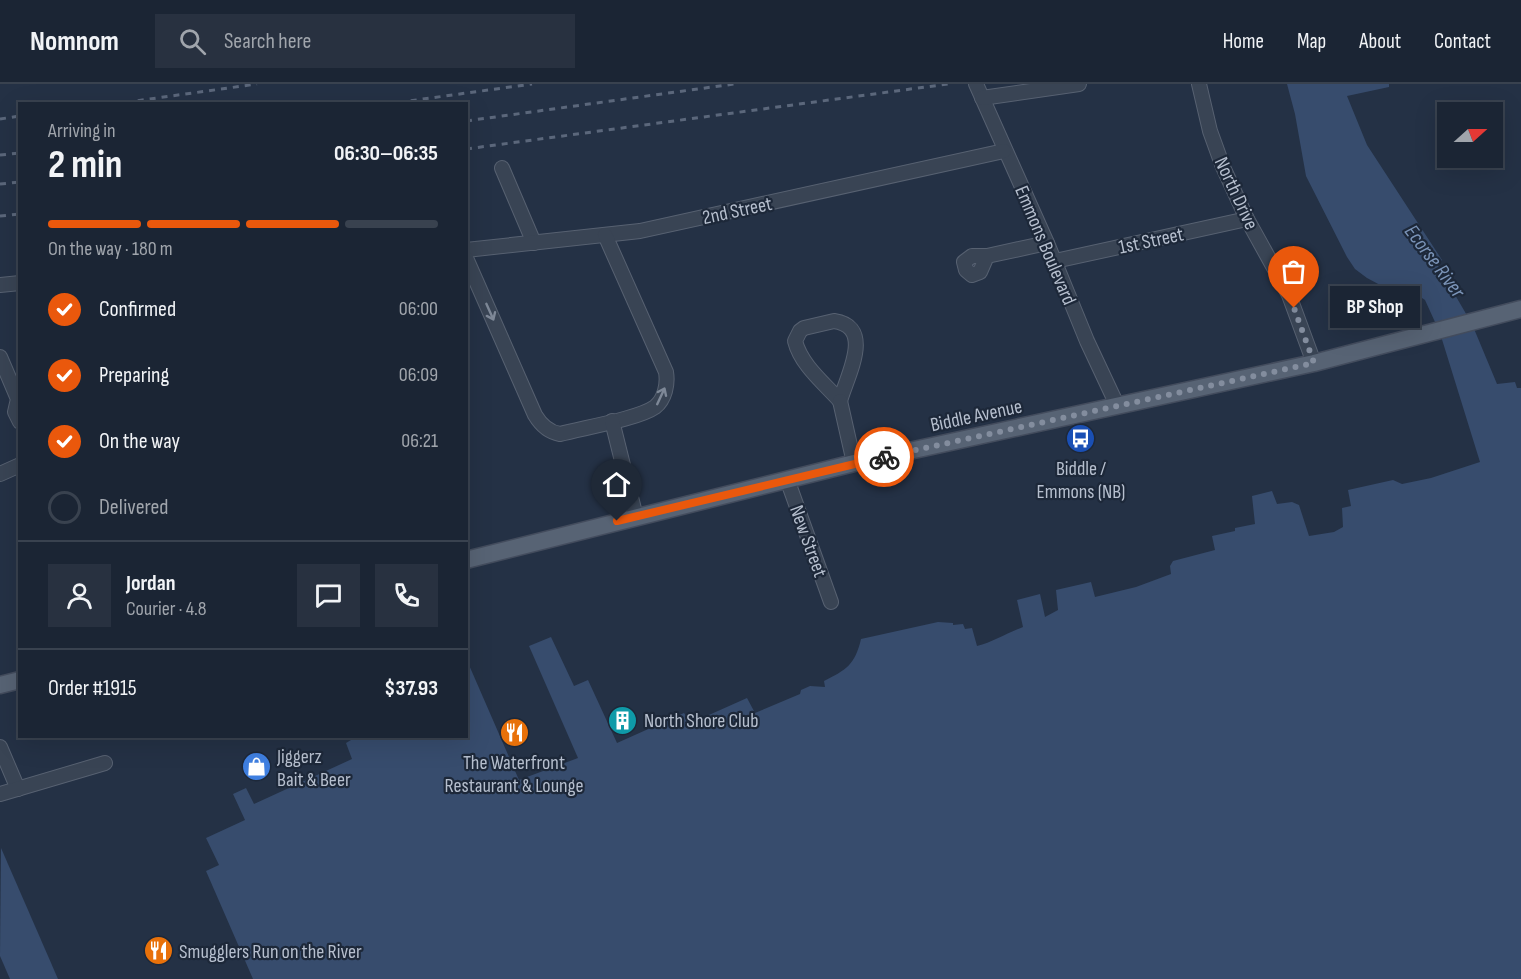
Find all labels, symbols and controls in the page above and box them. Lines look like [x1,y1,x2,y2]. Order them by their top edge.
search box [155,14,575,68]
text: Nomnom [30,25,119,58]
icon: search [176,25,209,58]
text: Search here [224,28,311,55]
text: Home [1223,29,1264,54]
text: Map [1297,29,1326,54]
text: About [1359,29,1401,54]
text: Contact [1434,29,1491,54]
north arrow [1437,102,1503,168]
map controls [1437,102,1503,168]
text: Arriving in [48,119,116,143]
text: 06:30–06:35 [334,140,438,167]
text: 2 min [48,142,122,189]
street label: North Drive [1209,153,1263,234]
street label: Emmons Boulevard [1009,182,1081,309]
street label: 2nd Street [700,192,774,230]
water label: Ecorse River [1399,220,1471,304]
street label: 1st Street [1117,222,1186,260]
text: On the way · 180 m [48,237,173,261]
pin [1268,246,1319,308]
icon: bag [1277,255,1310,288]
callout: BP Shop [1330,287,1420,329]
icon: check [48,293,81,326]
text: BP Shop [1347,295,1403,319]
text: Confirmed [99,296,176,323]
text: 06:00 [399,297,438,321]
one-way arrow [485,302,496,320]
icon: check [48,359,81,392]
text: Preparing [99,362,169,389]
text: 06:09 [399,363,438,387]
one-way arrow [656,387,668,405]
street label: Biddle Avenue [928,395,1024,437]
bus stop icon: Biddle / Emmons (NB) [1065,422,1097,454]
icon: check [48,425,81,458]
courier [854,427,914,487]
text: On the way [99,428,180,455]
text: 06:21 [401,429,438,453]
icon: bike [868,441,901,474]
place label: Biddle / Emmons (NB) [1037,457,1125,504]
pin [591,459,642,521]
icon: home [600,468,633,501]
text: Delivered [99,494,168,521]
street label: New Street [784,502,832,581]
button: person [48,564,111,627]
button: chat [297,564,360,627]
button: phone [375,564,438,627]
text: Jordan [126,570,175,597]
text: Courier · 4.8 [126,597,207,621]
text: Order #1915 [48,675,137,702]
text: $37.93 [384,675,438,702]
building icon: North Shore Club [607,704,639,736]
place label: North Shore Club [644,709,758,733]
restaurant icon: The Waterfront Restaurant & Lounge [498,716,530,748]
place label: Jiggerz Bait & Beer [276,745,351,792]
shop icon: Jiggerz Bait & Beer [240,751,272,783]
place label: The Waterfront Restaurant & Lounge [445,751,584,798]
restaurant icon: Smugglers Run on the River [142,935,174,967]
place label: Smugglers Run on the River [179,940,362,964]

